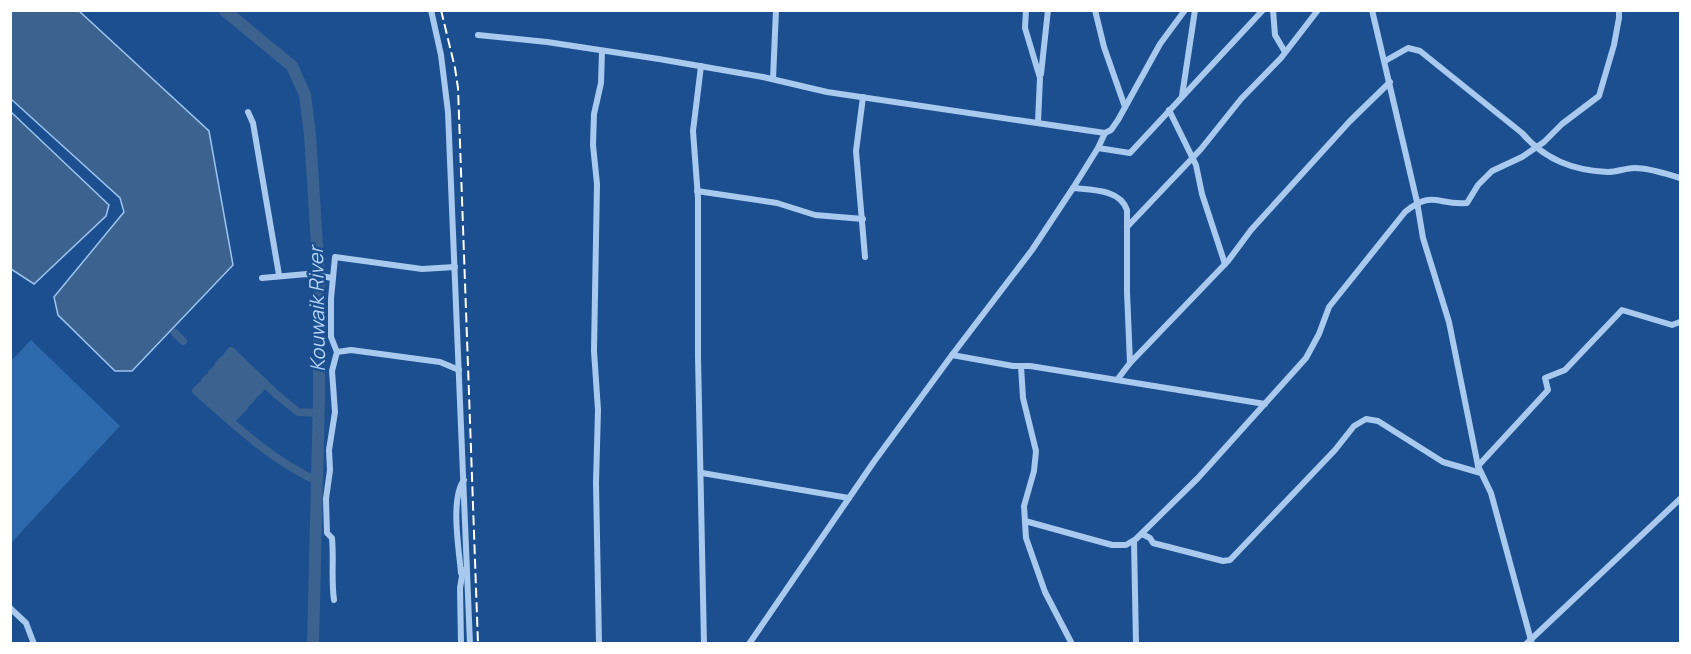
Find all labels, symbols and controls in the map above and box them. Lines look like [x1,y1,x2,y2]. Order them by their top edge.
water label: Kouwaik River [302,243,331,372]

